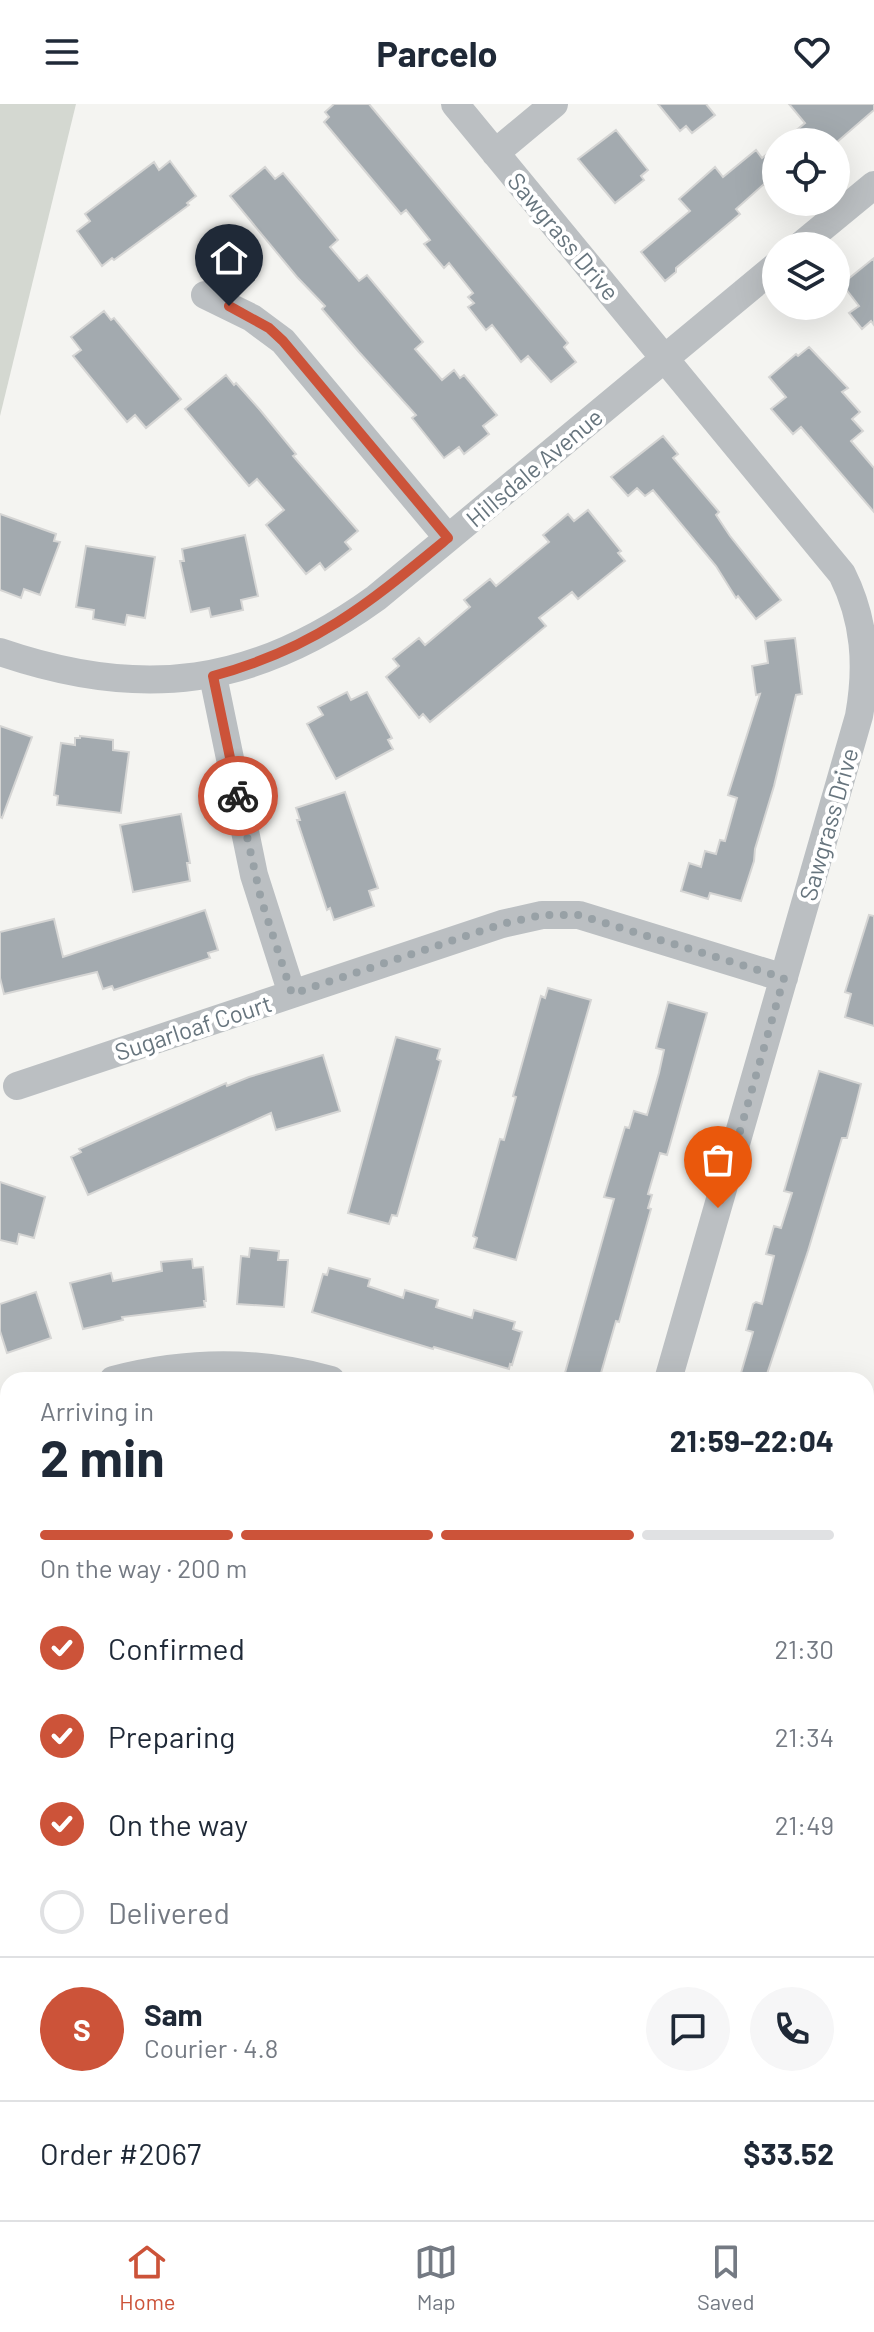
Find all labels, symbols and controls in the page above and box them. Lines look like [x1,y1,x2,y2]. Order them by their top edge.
icon: menu [40,30,84,74]
icon: heart [790,30,834,74]
text: Parcelo [376,31,498,74]
map controls [762,128,850,320]
button: locate [762,128,850,216]
street label: Sawgrass Drive [502,166,626,306]
pin [195,224,263,306]
button: layers [762,232,850,320]
icon: home [207,236,251,280]
street label: Hillsdale Avenue [460,402,608,532]
street label: Sawgrass Drive [792,744,864,904]
courier [198,756,278,836]
icon: bike [216,774,260,818]
street label: Sugarloaf Court [111,988,275,1066]
pin [684,1126,752,1208]
icon: bag [696,1138,740,1182]
text: Arriving in [40,1395,154,1426]
text: 21:59–22:04 [670,1422,834,1458]
text: 2 min [40,1425,165,1487]
text: On the way · 200 m [40,1552,247,1583]
icon: check [40,1626,84,1670]
text: Confirmed [108,1630,245,1666]
text: 21:30 [774,1633,834,1664]
icon: check [40,1714,84,1758]
text: Preparing [108,1718,235,1754]
text: 21:34 [775,1721,834,1752]
icon: check [40,1802,84,1846]
text: On the way [108,1806,248,1842]
text: 21:49 [775,1809,834,1840]
text: Delivered [108,1894,230,1930]
button: chat [646,1987,730,2071]
button: phone [750,1987,834,2071]
text: Sam [144,1996,203,2032]
text: S [73,2011,91,2047]
text: Courier · 4.8 [144,2032,278,2063]
text: Order #2067 [40,2135,201,2171]
text: $33.52 [743,2135,834,2171]
tab: Home [119,2240,176,2314]
tab: Map [414,2240,458,2314]
tab: Saved [697,2240,755,2314]

